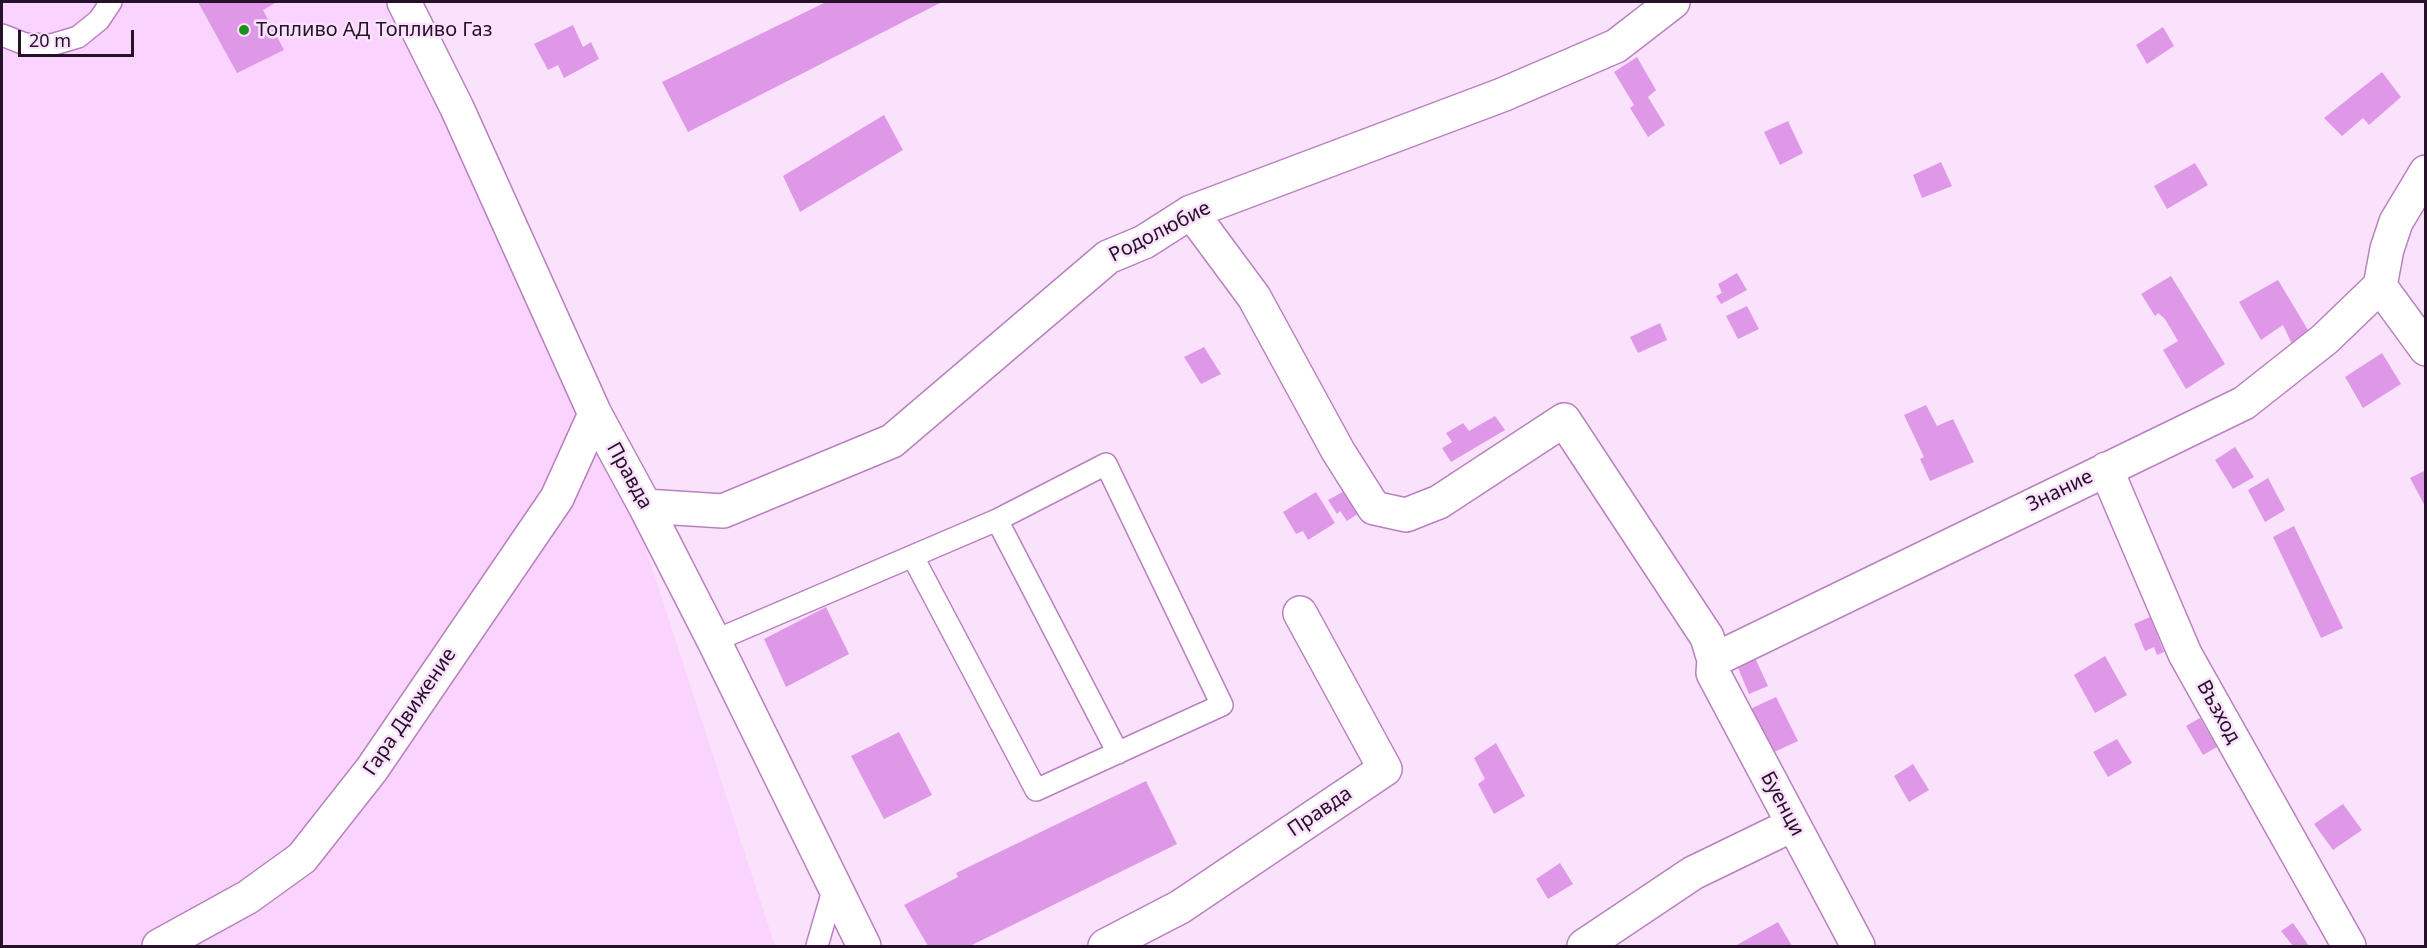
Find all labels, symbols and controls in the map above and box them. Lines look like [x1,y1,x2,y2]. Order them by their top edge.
scale bar [21,18,136,56]
place label: Топливо АД Топливо Газ [256,18,492,42]
marker: Топливо АД Топливо Газ [237,23,251,37]
text: 20 m [29,28,71,52]
street label: Родолюбие [1105,196,1215,268]
street label: Правда [601,438,657,514]
street label: Знание [2023,465,2097,517]
street label: Гара Движение [358,644,462,780]
street label: Възход [2191,676,2245,748]
street label: Буенци [1755,768,1809,840]
street label: Правда [1283,782,1357,842]

